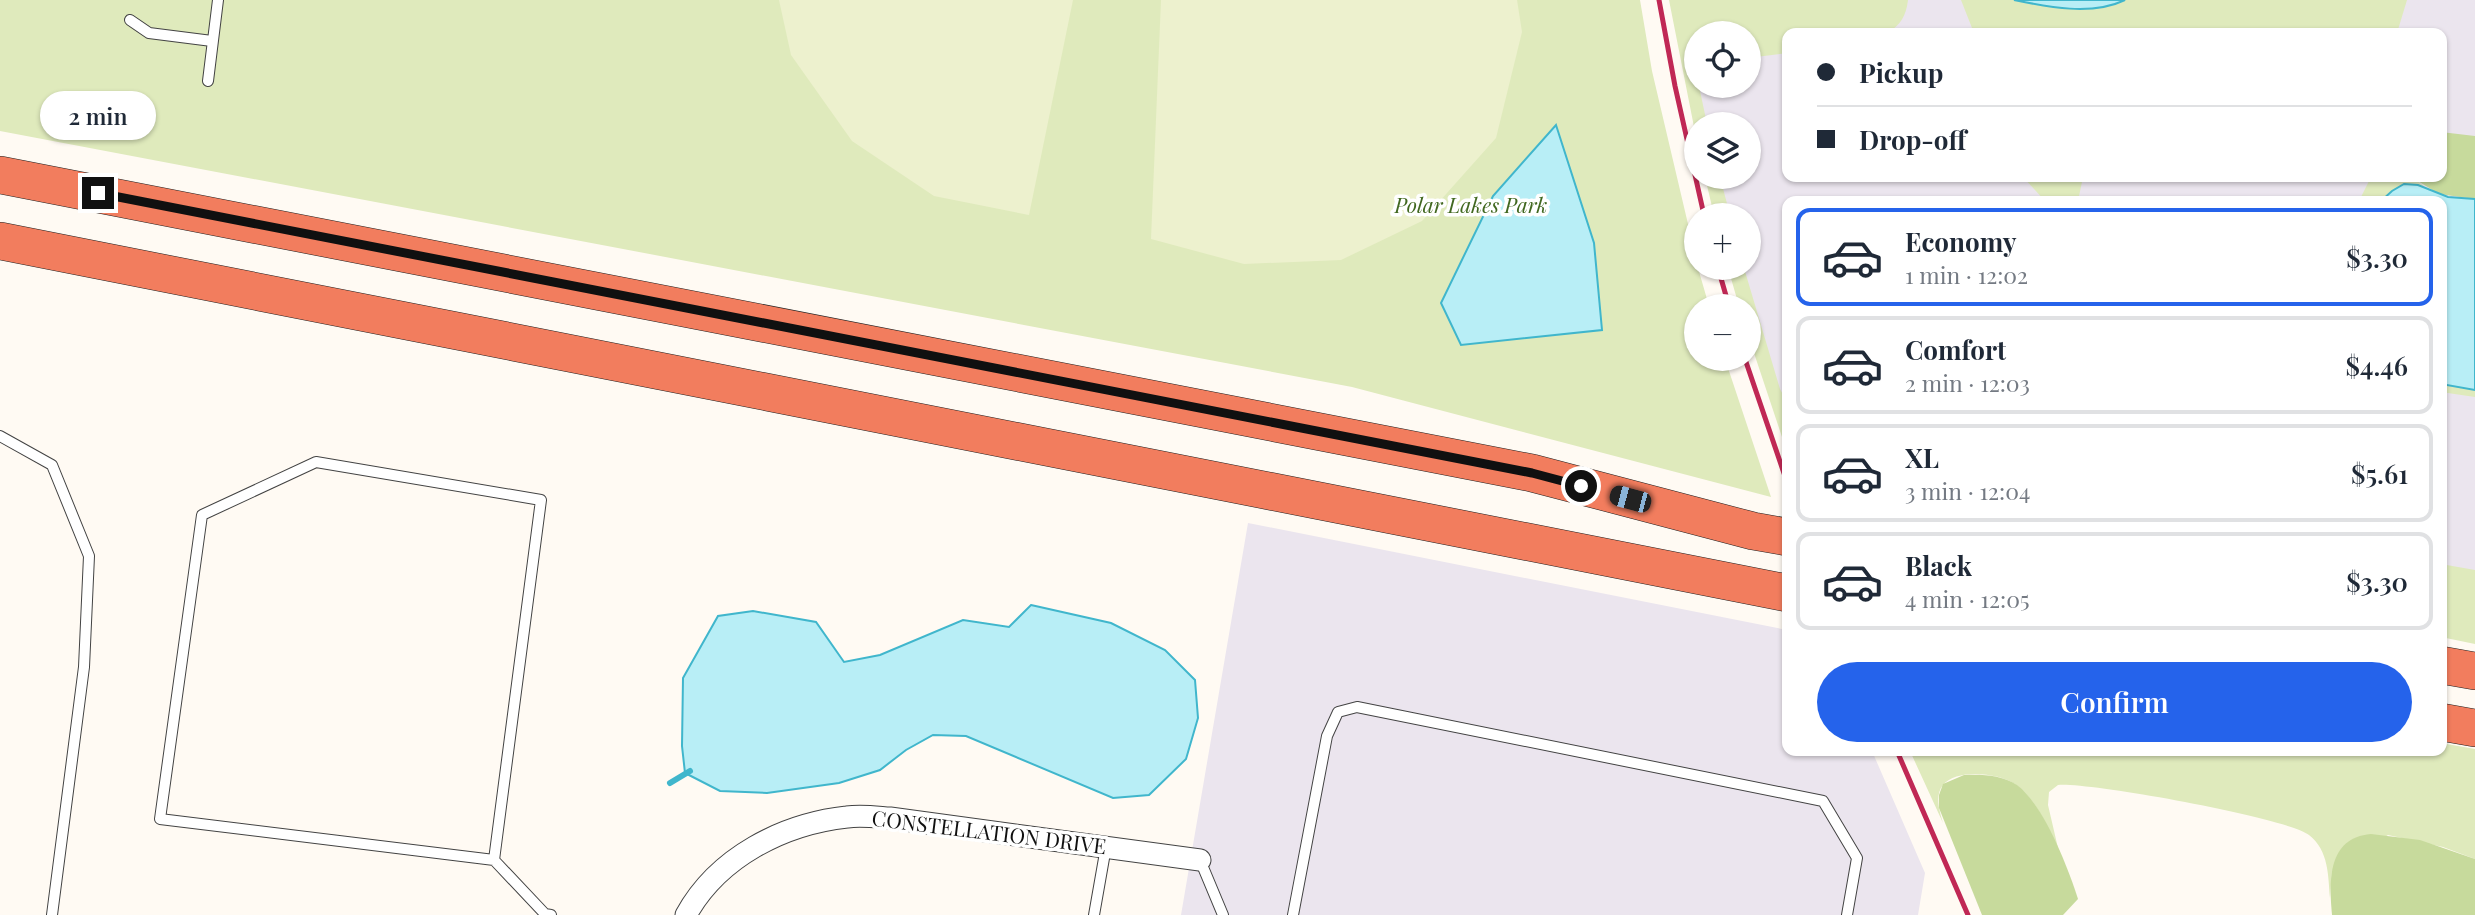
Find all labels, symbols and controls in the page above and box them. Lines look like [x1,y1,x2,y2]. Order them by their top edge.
map controls [1684,21,1761,371]
button: locate [1684,21,1761,98]
text: Pickup [1859,55,1943,90]
callout: 2 min [40,92,156,140]
text: 2 min [69,100,127,131]
button: layers [1684,112,1761,189]
text: Drop-off [1859,122,1966,157]
route end [82,177,114,209]
park label: Polar Lakes Park [1394,190,1548,218]
button: + [1684,203,1761,280]
text: Economy [1905,224,2016,259]
icon: car [1821,226,1884,289]
text: $3.30 [2346,240,2408,275]
text: 1 min · 12:02 [1905,259,2028,290]
button: − [1684,294,1761,371]
text: Comfort [1905,332,2006,367]
icon: car [1821,334,1884,397]
text: $4.46 [2346,348,2408,383]
text: 2 min · 12:03 [1905,367,2030,398]
text: XL [1905,440,1939,475]
icon: car [1821,442,1884,505]
text: $5.61 [2351,456,2408,491]
route start [1565,470,1597,502]
text: 3 min · 12:04 [1905,475,2030,506]
car [1607,483,1654,515]
text: Black [1905,548,1972,583]
icon: car [1821,550,1884,613]
text: $3.30 [2346,564,2408,599]
text: 4 min · 12:05 [1905,583,2030,614]
button: Confirm [1817,662,2412,742]
street label: CONSTELLATION DRIVE [870,803,1108,859]

